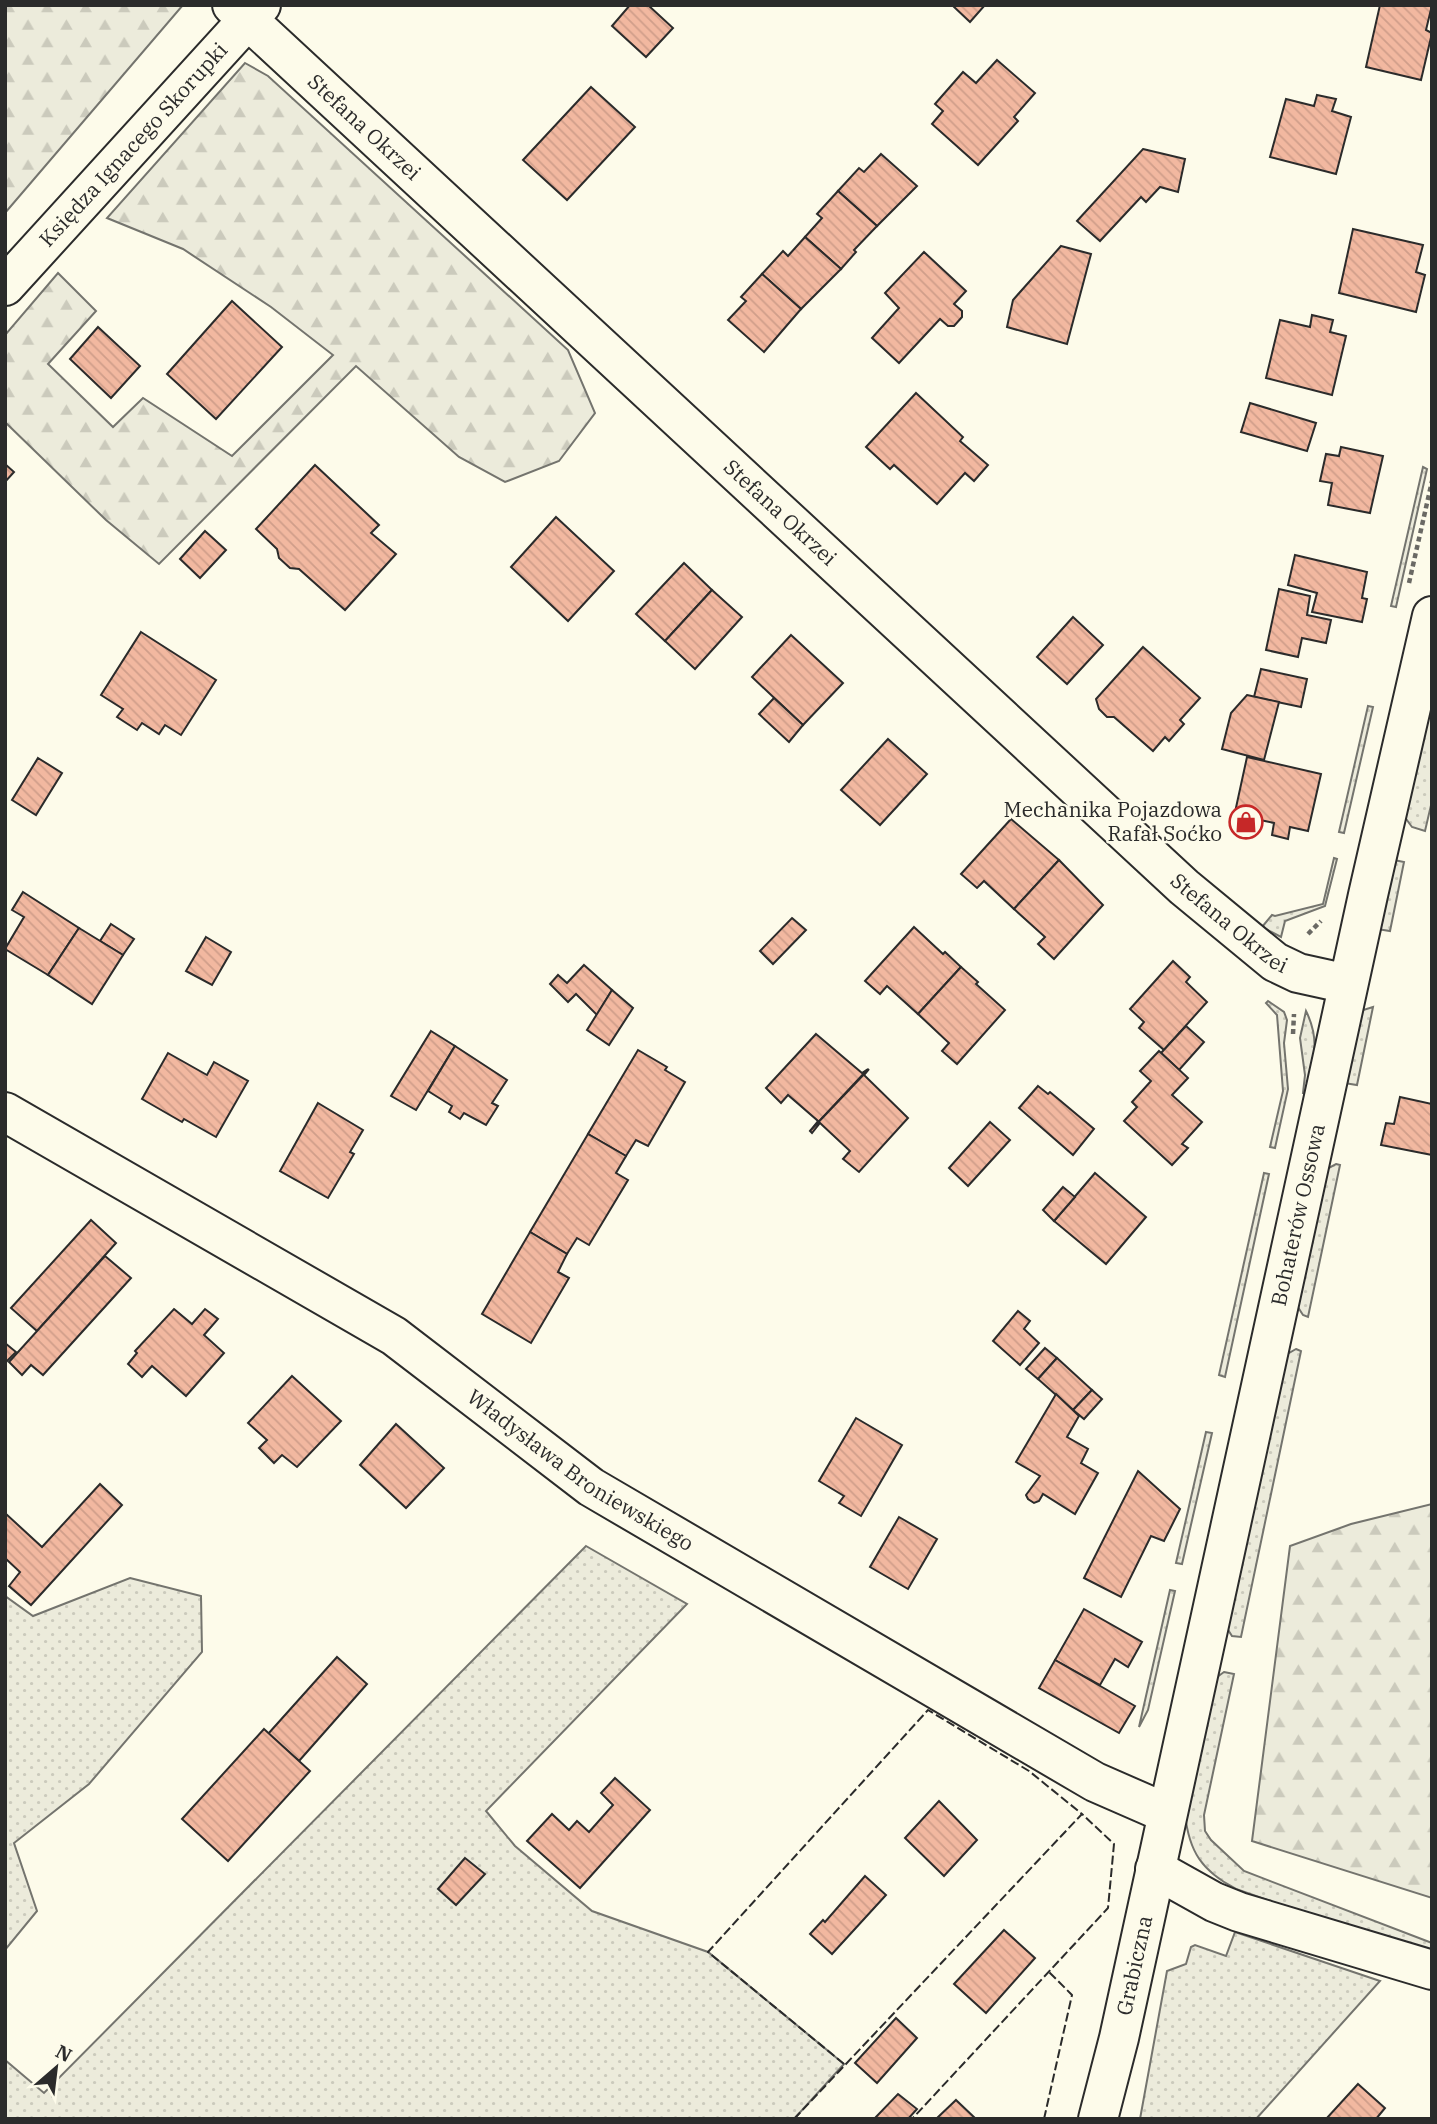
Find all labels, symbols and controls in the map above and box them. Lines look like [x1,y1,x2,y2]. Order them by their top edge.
street label: Księdza Ignacego Skorupki [33,36,233,252]
street label: Stefana Okrzei [302,67,427,186]
street label: Stefana Okrzei [718,453,843,571]
place label: Mechanika Pojazdowa Rafał Soćko [1003,795,1222,847]
shop icon: Mechanika Pojazdowa Rafał Soćko [1227,803,1265,841]
street label: Stefana Okrzei [1165,866,1293,979]
street label: Bohaterów Ossowa [1264,1121,1331,1309]
street label: Władysława Broniewskiego [462,1382,699,1557]
street label: Grabiczna [1109,1913,1158,2018]
north arrow [21,2033,91,2103]
text: N [52,2039,76,2067]

